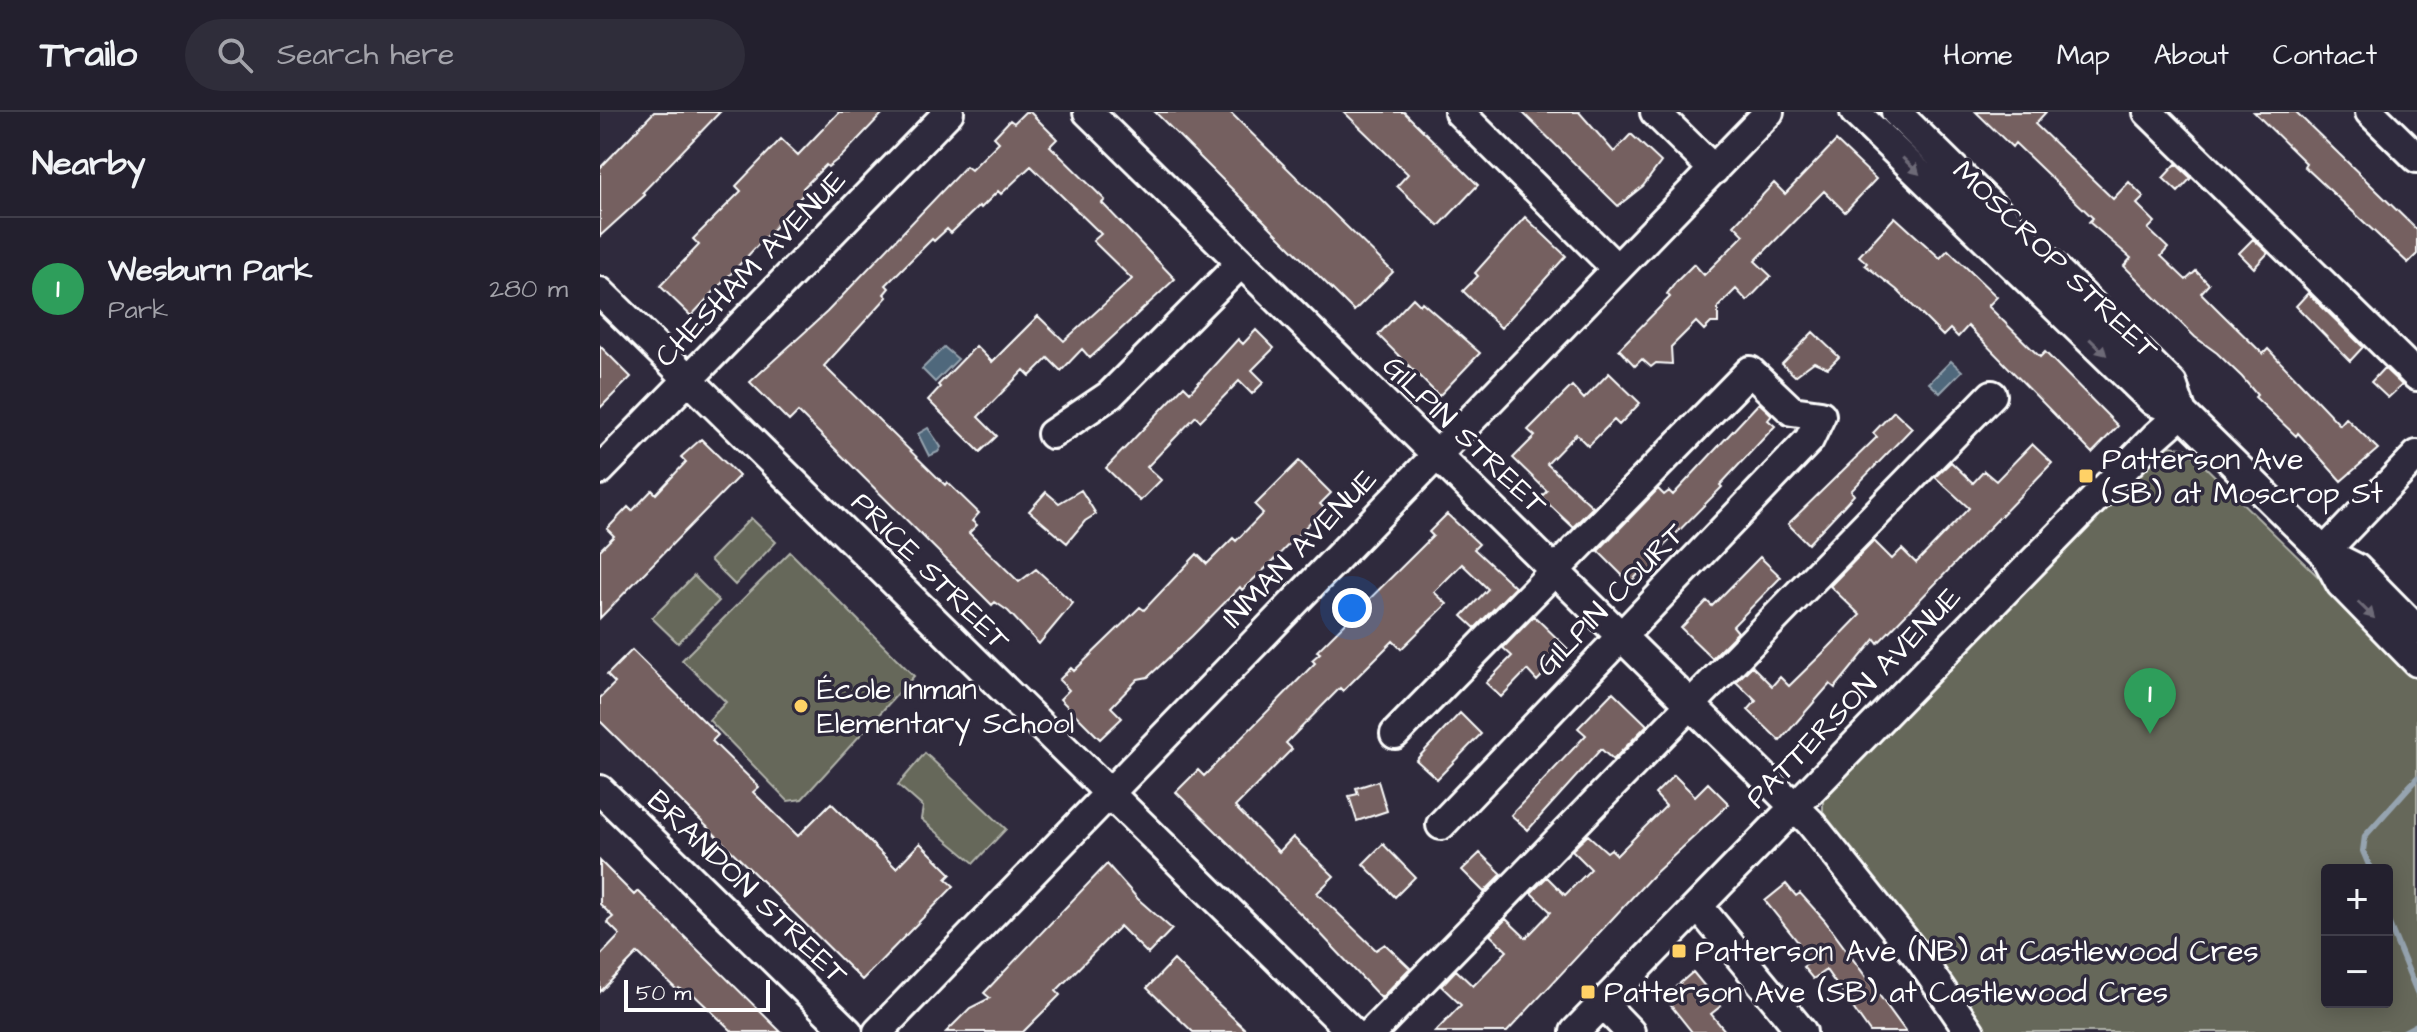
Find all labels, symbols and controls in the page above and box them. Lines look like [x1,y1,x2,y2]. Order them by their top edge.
search box [185,19,745,91]
text: Trailo [40,29,137,81]
icon: search [213,33,257,77]
text: Search here [277,34,454,76]
text: Home [1943,36,2013,75]
text: Map [2057,36,2110,75]
text: About [2154,36,2229,75]
text: Contact [2273,36,2377,75]
text: Nearby [32,140,146,188]
street label: MOSCROP STREET [1943,151,2168,370]
one-way arrow [1901,157,1920,175]
street label: CHESHAM AVENUE [645,160,856,377]
text: Wesburn Park [108,250,313,292]
text: 1 [56,271,60,307]
text: 280 m [489,271,568,307]
text: Park [108,292,168,328]
one-way arrow [2088,338,2107,356]
street label: GILPIN STREET [1373,346,1556,525]
place label: Patterson Ave (SB) at Moscrop St [2102,439,2383,515]
street label: INMAN AVENUE [1213,459,1387,638]
marker: Patterson Ave (SB) at Moscrop St [2077,467,2095,485]
street label: PRICE STREET [841,483,1019,661]
street label: GILPIN COURT [1527,513,1695,686]
street label: PATTERSON AVENUE [1736,577,1971,818]
your location [1332,588,1372,628]
one-way arrow [2356,600,2375,619]
pin: 1 [2124,668,2176,734]
place label: École Inman Elementary School [817,669,1074,746]
marker: École Inman Elementary School [792,697,810,715]
street label: BRANDON STREET [638,781,857,995]
map controls [2321,864,2393,1008]
button: + [2321,864,2393,936]
place label: Patterson Ave (NB) at Castlewood Cres [1695,931,2259,973]
button: − [2321,936,2393,1008]
marker: Patterson Ave (NB) at Castlewood Cres [1670,942,1688,960]
place label: Patterson Ave (SB) at Castlewood Cres [1604,972,2168,1014]
scale bar [624,976,770,1012]
text: 50 m [636,978,691,1009]
marker: Patterson Ave (SB) at Castlewood Cres [1579,983,1597,1001]

